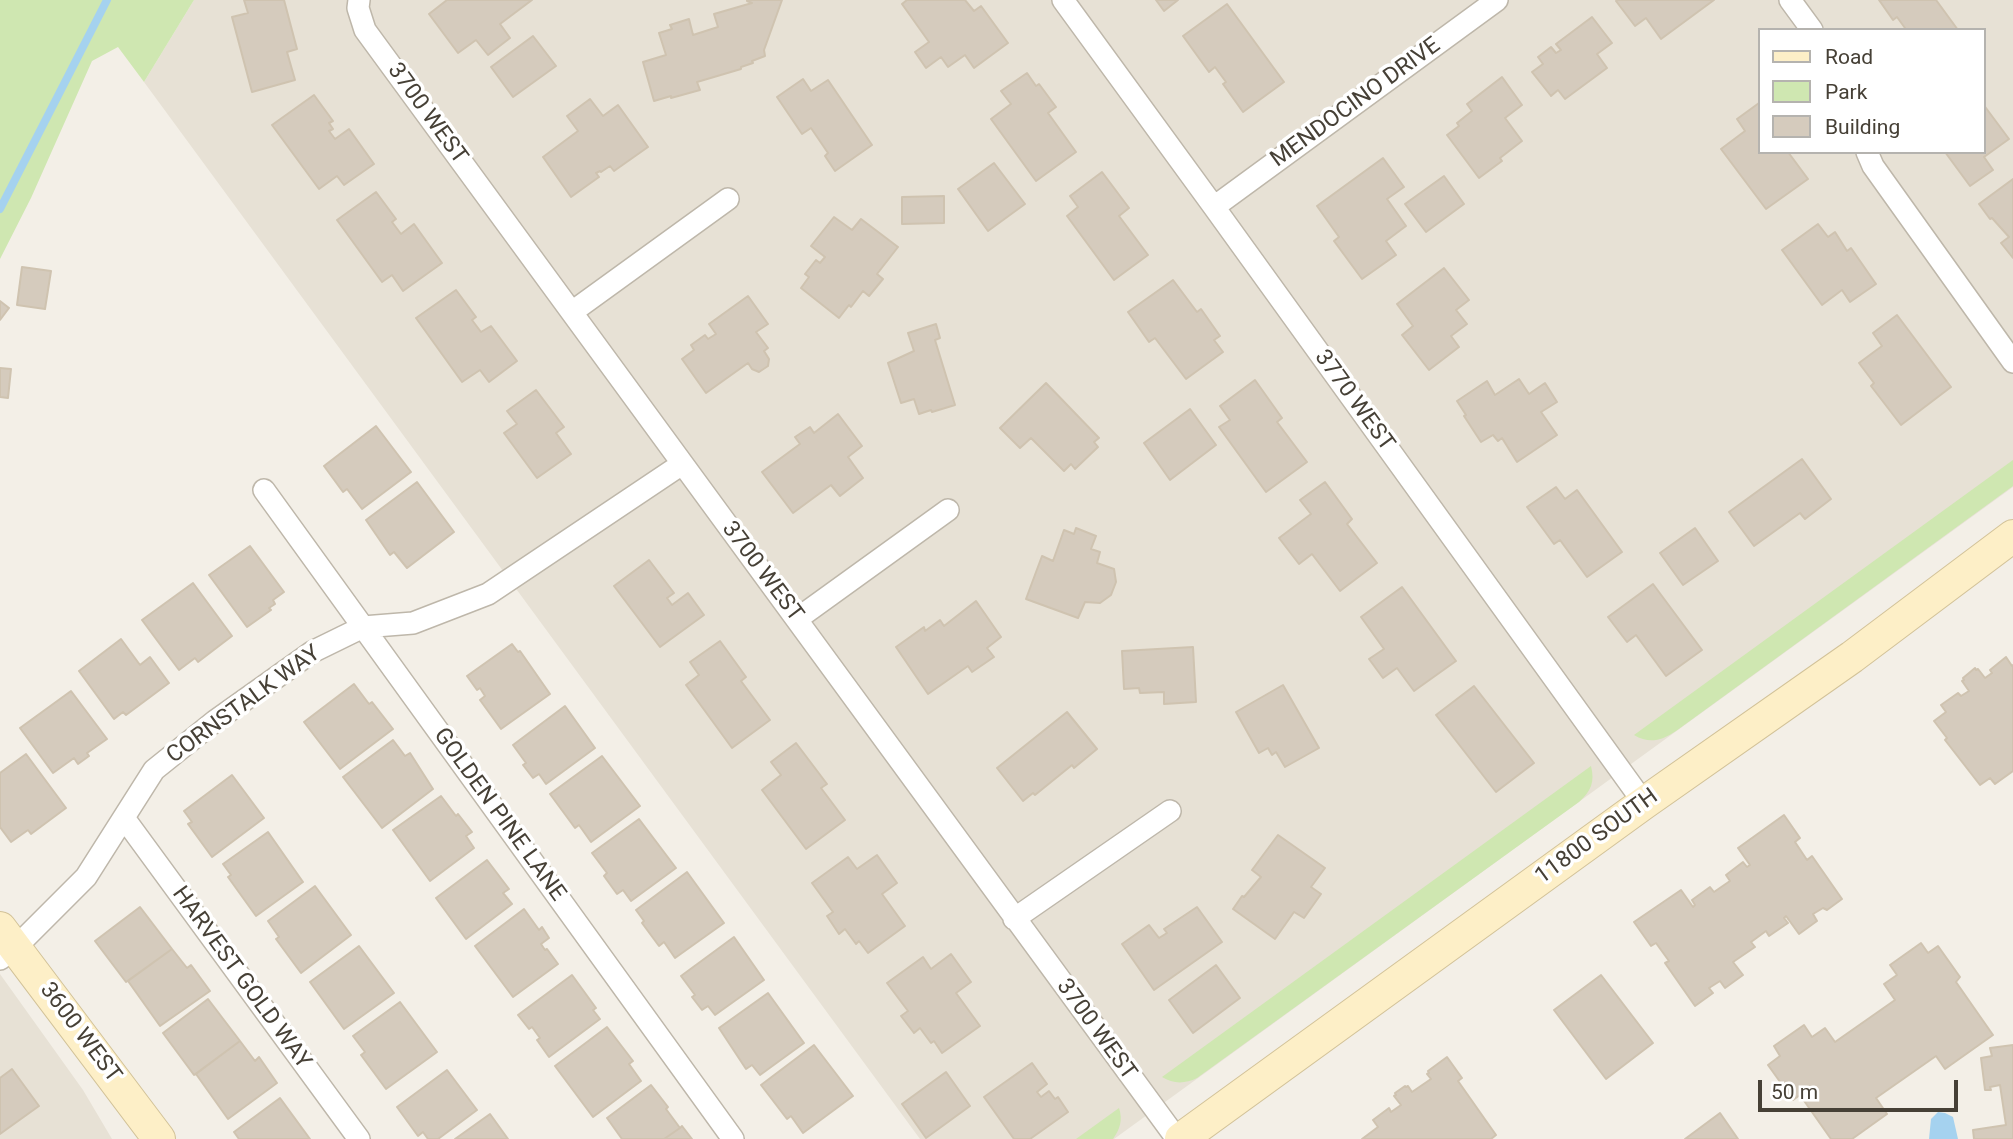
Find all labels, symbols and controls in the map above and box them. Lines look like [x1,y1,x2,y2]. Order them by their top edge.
legend [1758,28,1985,154]
street label: MENDOCINO DRIVE [1266,32,1446,174]
text: Road [1825,45,1873,69]
street label: 3700 WEST [381,58,473,170]
text: Park [1825,80,1867,104]
text: Building [1825,115,1900,139]
street label: 3770 WEST [1308,345,1400,457]
street label: 3700 WEST [715,516,809,628]
street label: CORNSTALK WAY [162,640,326,770]
street label: GOLDEN PINE LANE [427,723,571,907]
street label: 11800 SOUTH [1530,783,1664,891]
street label: HARVEST GOLD WAY [166,881,316,1075]
street label: 3700 WEST [1050,974,1142,1086]
street label: 3600 WEST [33,977,127,1089]
scale bar [1761,1066,1960,1110]
text: 50 m [1771,1080,1818,1104]

